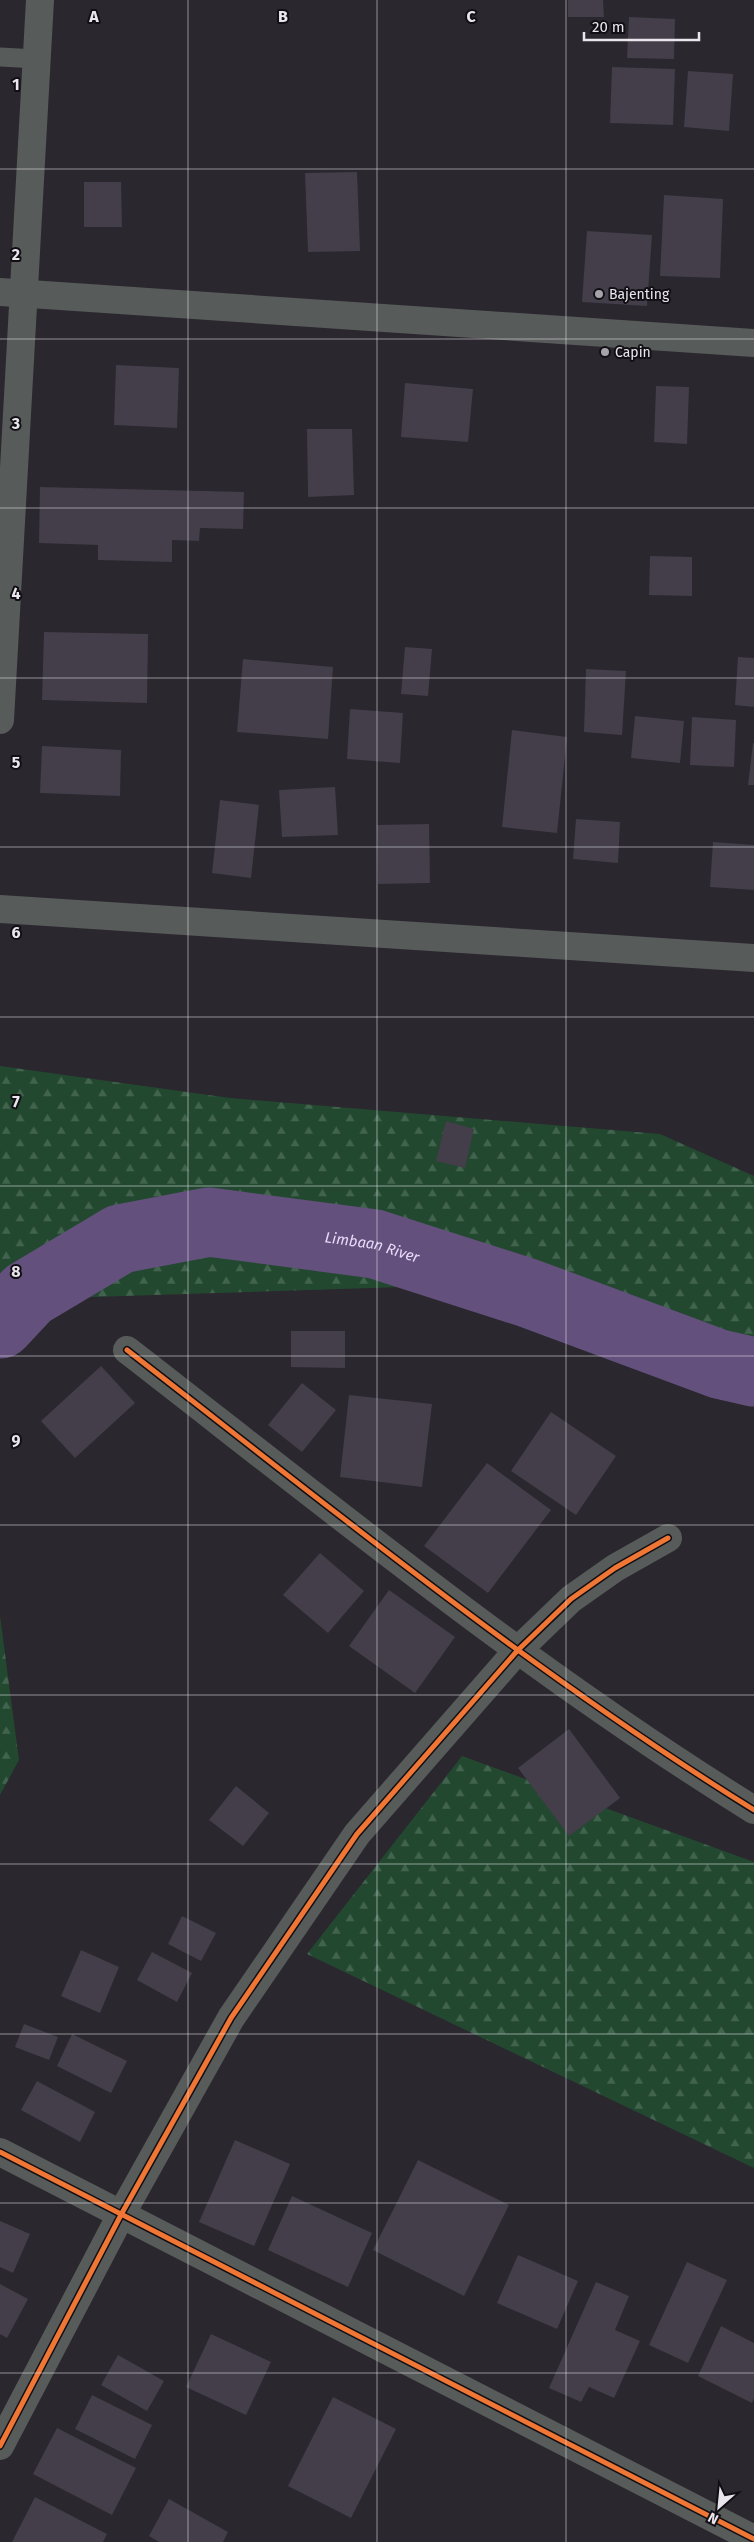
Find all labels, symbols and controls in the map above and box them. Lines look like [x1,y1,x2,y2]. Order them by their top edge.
text: A [88,7,99,26]
text: B [278,7,288,26]
text: C [466,7,476,26]
scale bar [584,10,699,42]
text: 20 m [592,18,625,36]
text: 1 [12,75,20,94]
text: 2 [12,245,20,264]
place label: Bajenting [609,286,670,303]
marker: Bajenting [593,288,605,300]
place label: Capin [615,344,651,361]
marker: Capin [599,346,611,358]
text: 3 [11,414,20,433]
text: 4 [11,584,21,603]
text: 5 [12,753,21,772]
text: 6 [11,923,21,942]
text: 7 [12,1092,20,1111]
water label: Limbaan River [324,1228,423,1267]
text: 8 [11,1262,21,1281]
text: 9 [12,1431,21,1450]
north arrow [694,2482,744,2532]
text: N [705,2508,721,2528]

